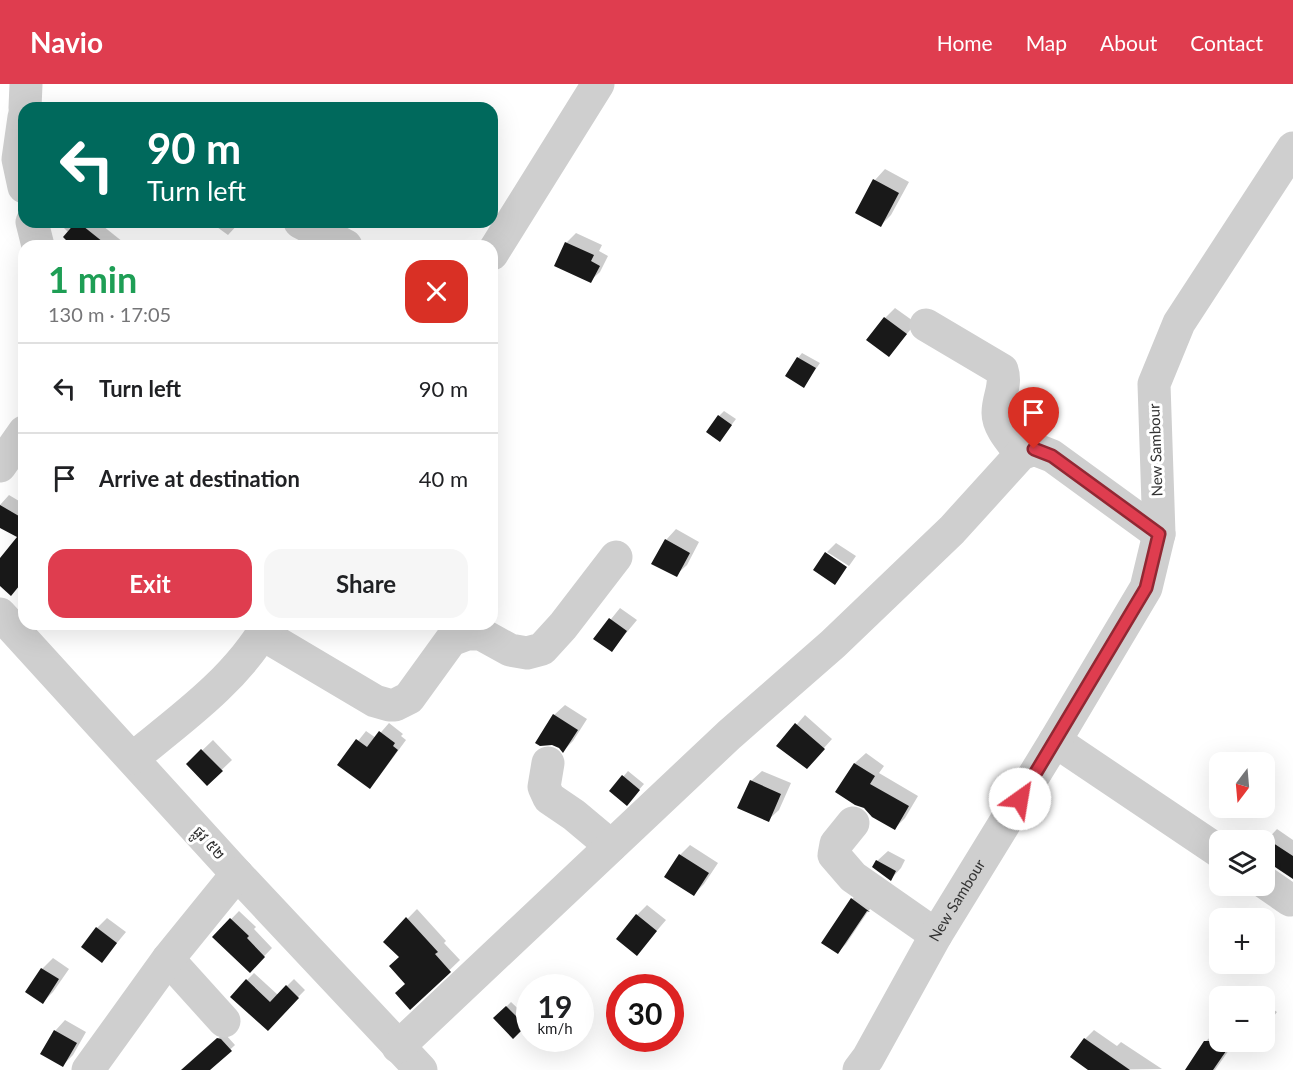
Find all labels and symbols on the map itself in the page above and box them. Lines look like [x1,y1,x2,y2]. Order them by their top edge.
pin [1008,387,1059,449]
street label: New Sambour [1144,403,1166,497]
north arrow [1209,752,1275,818]
position arrow [988,767,1052,831]
street label: ផ្លូវ ៥២ [186,822,230,867]
street label: New Sambour [924,855,989,944]
speed limit sign: 30 [606,974,684,1052]

